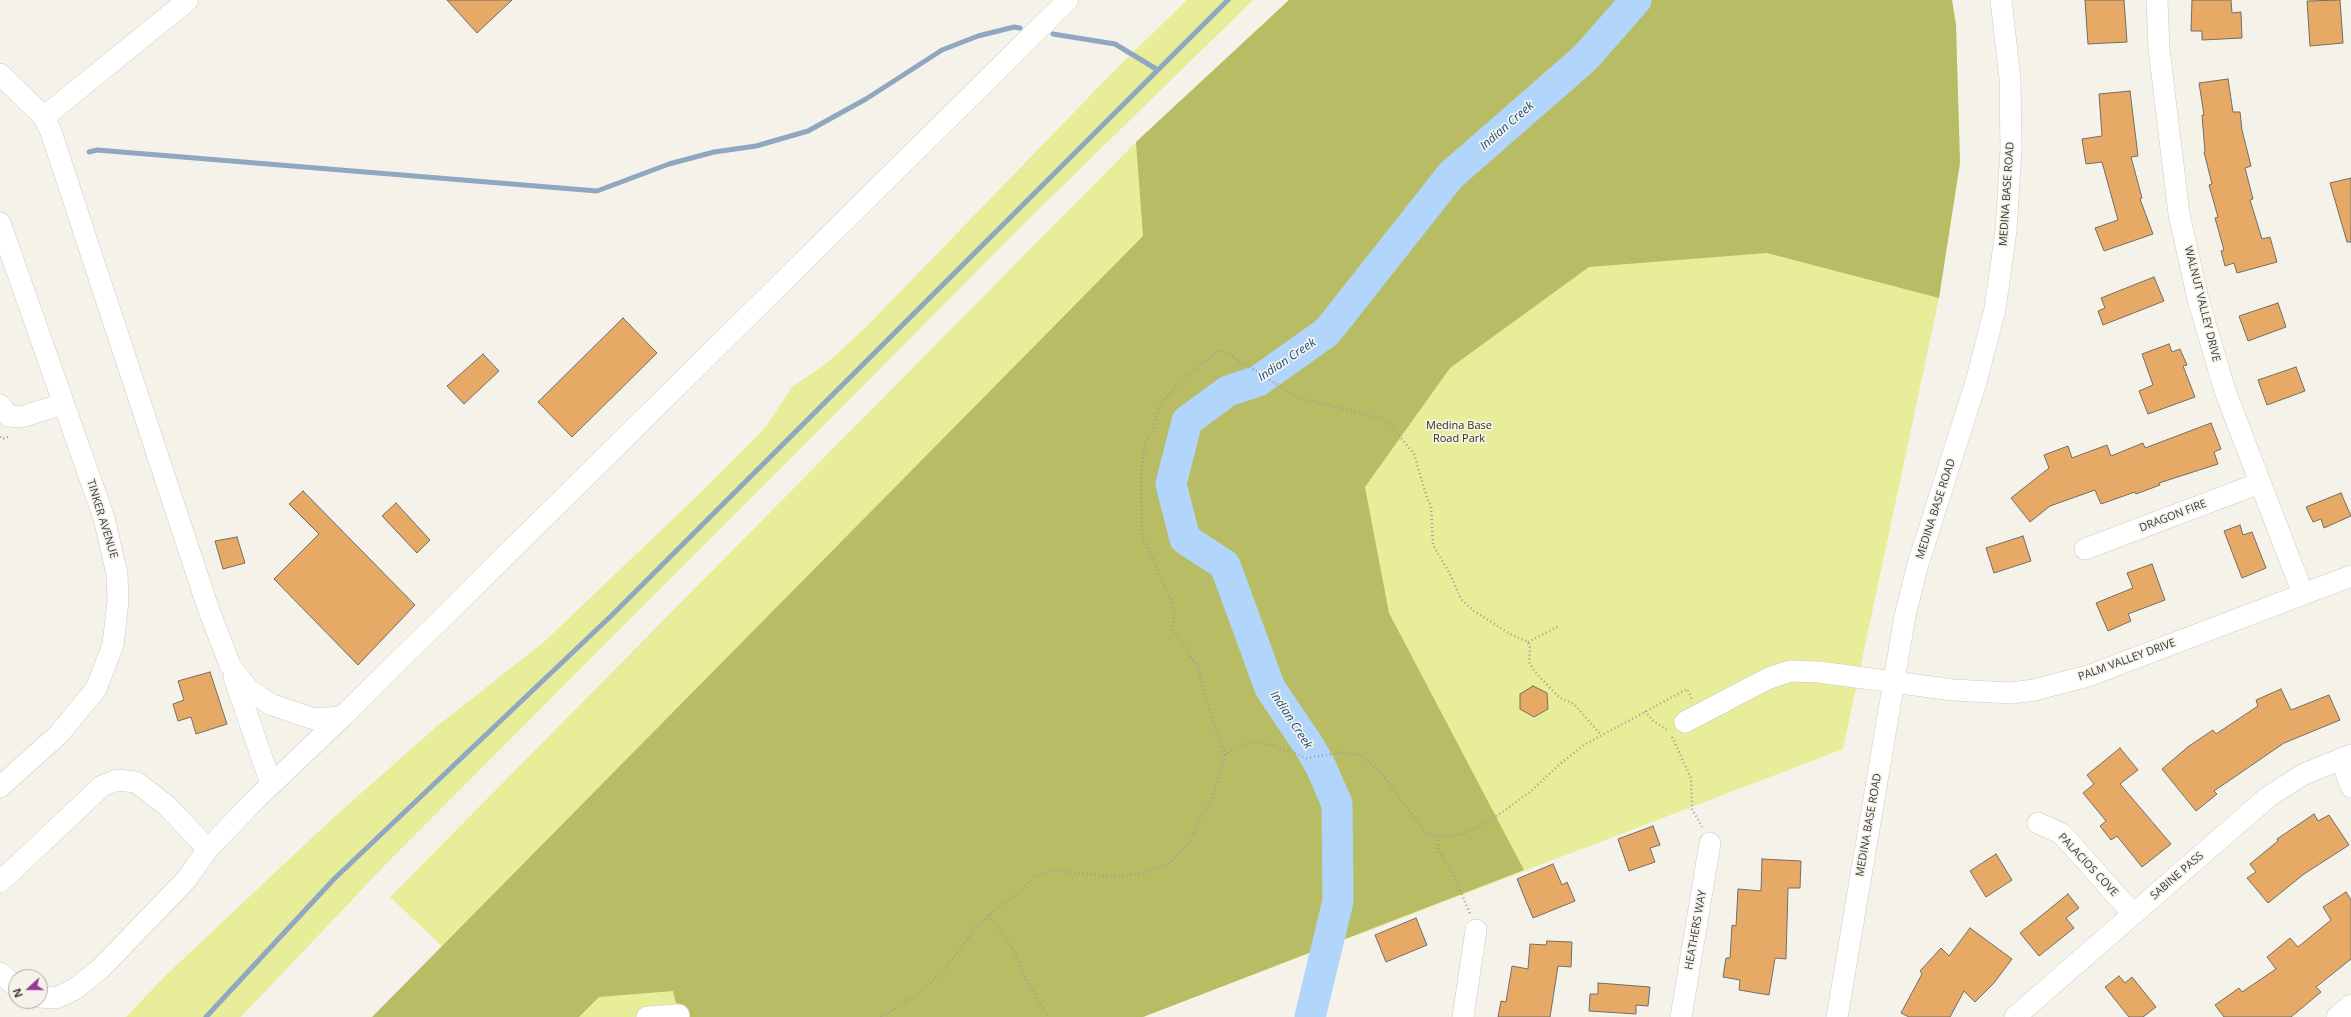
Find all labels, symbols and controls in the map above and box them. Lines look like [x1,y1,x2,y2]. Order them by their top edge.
water label: Indian Creek [1477,99,1537,153]
street label: MEDINA BASE ROAD [1997,141,2017,247]
street label: WALNUT VALLEY DRIVE [2181,245,2223,363]
water label: Indian Creek [1255,335,1319,385]
park label: Medina Base Road Park [1426,419,1492,445]
street label: MEDINA BASE ROAD [1914,457,1958,561]
street label: TINKER AVENUE [84,478,120,560]
street label: DRAGON FIRE [2137,497,2209,535]
street label: PALM VALLEY DRIVE [2076,636,2178,684]
water label: Indian Creek [1267,688,1315,752]
street label: MEDINA BASE ROAD [1853,772,1885,878]
street label: PALACIOS COVE [2055,831,2121,899]
street label: SABINE PASS [2148,849,2206,903]
street label: HEATHERS WAY [1683,889,1709,971]
north arrow [8,969,48,1009]
text: N [9,986,26,1000]

